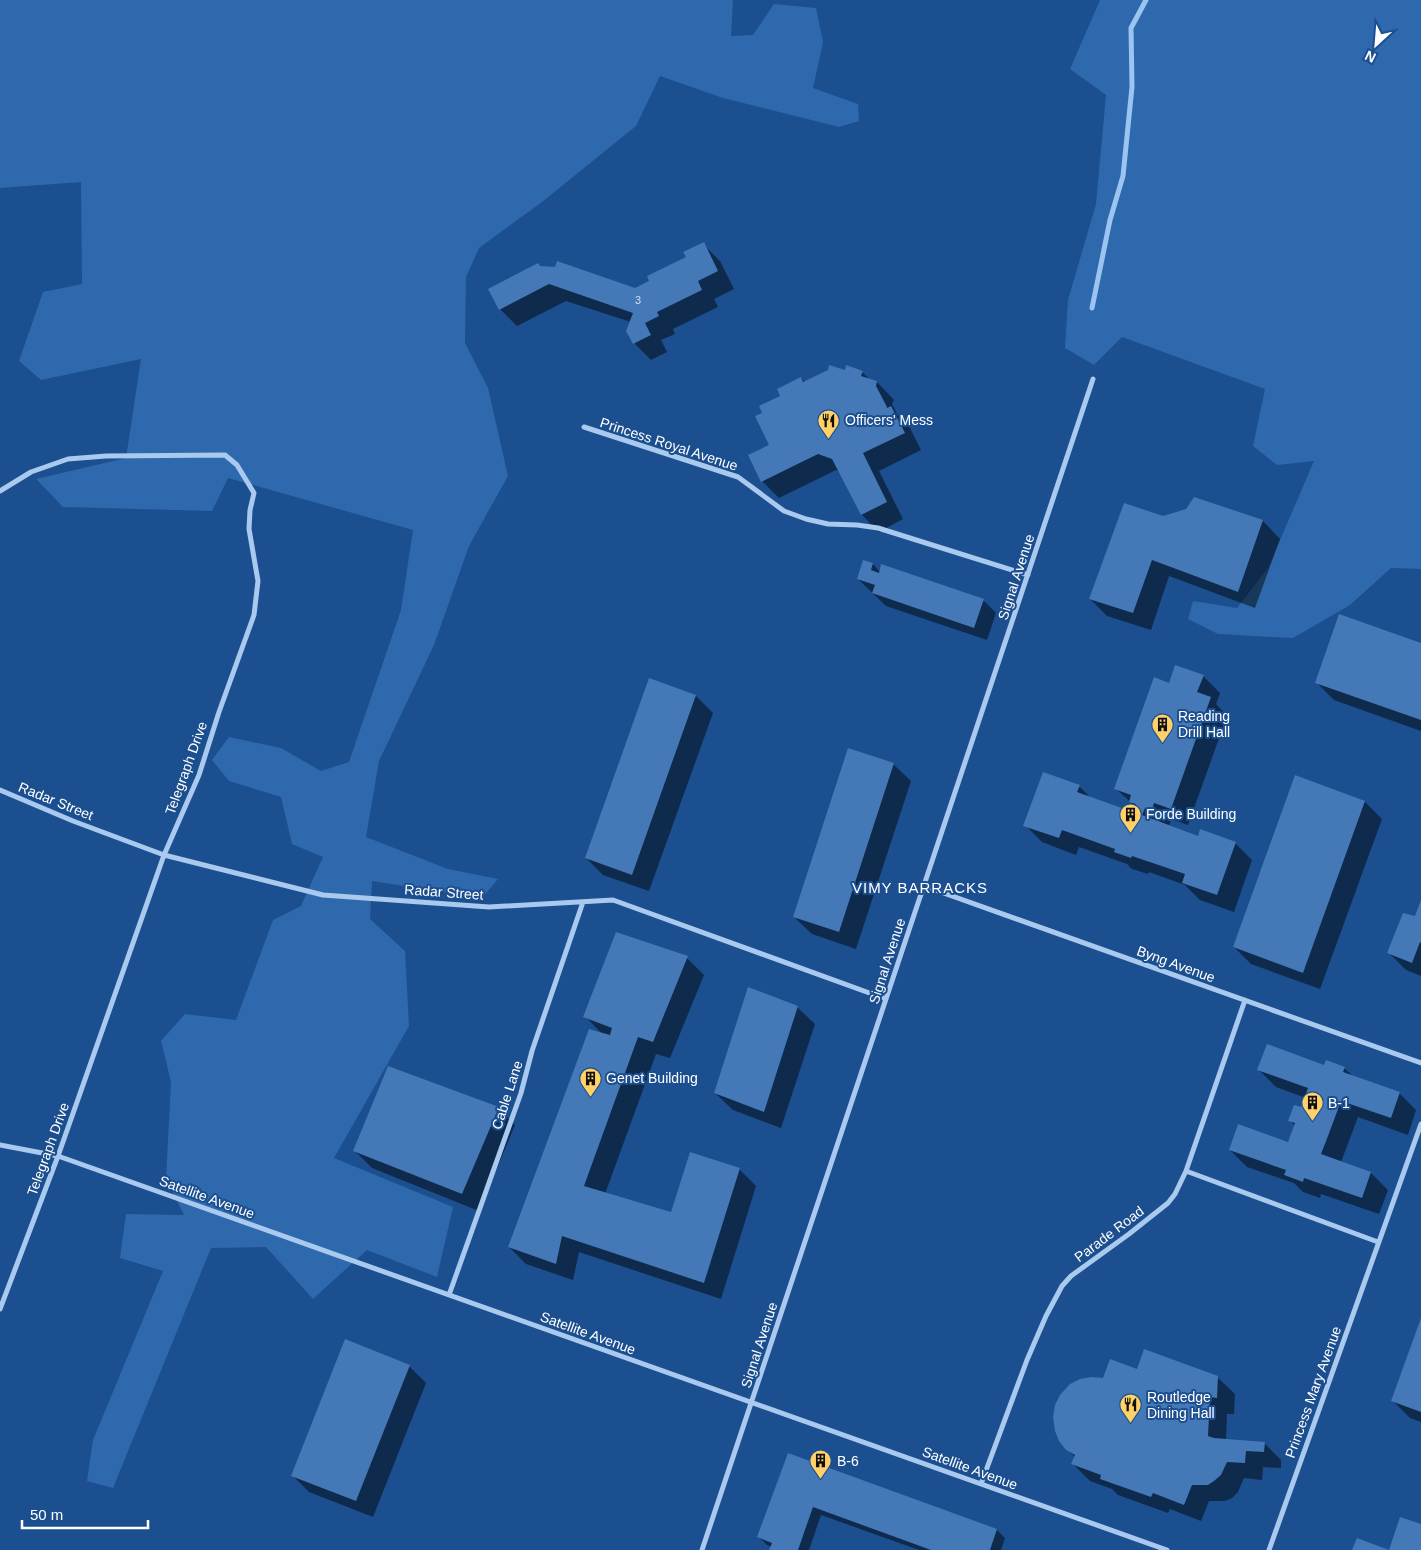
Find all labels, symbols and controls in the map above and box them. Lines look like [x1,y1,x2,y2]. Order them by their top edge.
north arrow [1351,20,1401,70]
text: N [1362,47,1378,66]
house number: 3 [635,294,641,306]
restaurant icon: Officers' Mess [817,408,841,439]
place label: Officers' Mess [845,412,933,428]
street label: Princess Royal Avenue [598,414,740,474]
street label: Signal Avenue [995,532,1037,622]
place label: Reading Drill Hall [1178,708,1230,740]
building icon: Reading Drill Hall [1150,712,1174,743]
street label: Telegraph Drive [162,719,210,817]
street label: Radar Street [16,779,96,823]
building icon: Forde Building [1118,802,1142,833]
place label: Forde Building [1146,806,1236,822]
district label: VIMY BARRACKS [852,879,988,896]
street label: Radar Street [404,881,484,903]
street label: Signal Avenue [866,916,908,1006]
street label: Byng Avenue [1135,942,1218,986]
street label: Cable Lane [488,1058,526,1132]
building icon: Genet Building [578,1066,602,1097]
place label: Genet Building [606,1070,698,1086]
building icon: B-1 [1300,1091,1324,1122]
place label: B-1 [1328,1095,1350,1111]
street label: Telegraph Drive [24,1100,72,1198]
street label: Satellite Avenue [157,1172,257,1222]
street label: Parade Road [1071,1203,1147,1265]
street label: Signal Avenue [738,1300,780,1390]
street label: Satellite Avenue [538,1308,638,1358]
street label: Princess Mary Avenue [1282,1324,1344,1460]
place label: Routledge Dining Hall [1147,1389,1215,1421]
restaurant icon: Routledge Dining Hall [1119,1393,1143,1424]
street label: Satellite Avenue [920,1443,1020,1493]
building icon: B-6 [809,1449,833,1480]
place label: B-6 [837,1453,859,1469]
scale bar [22,1498,149,1530]
text: 50 m [30,1506,63,1523]

